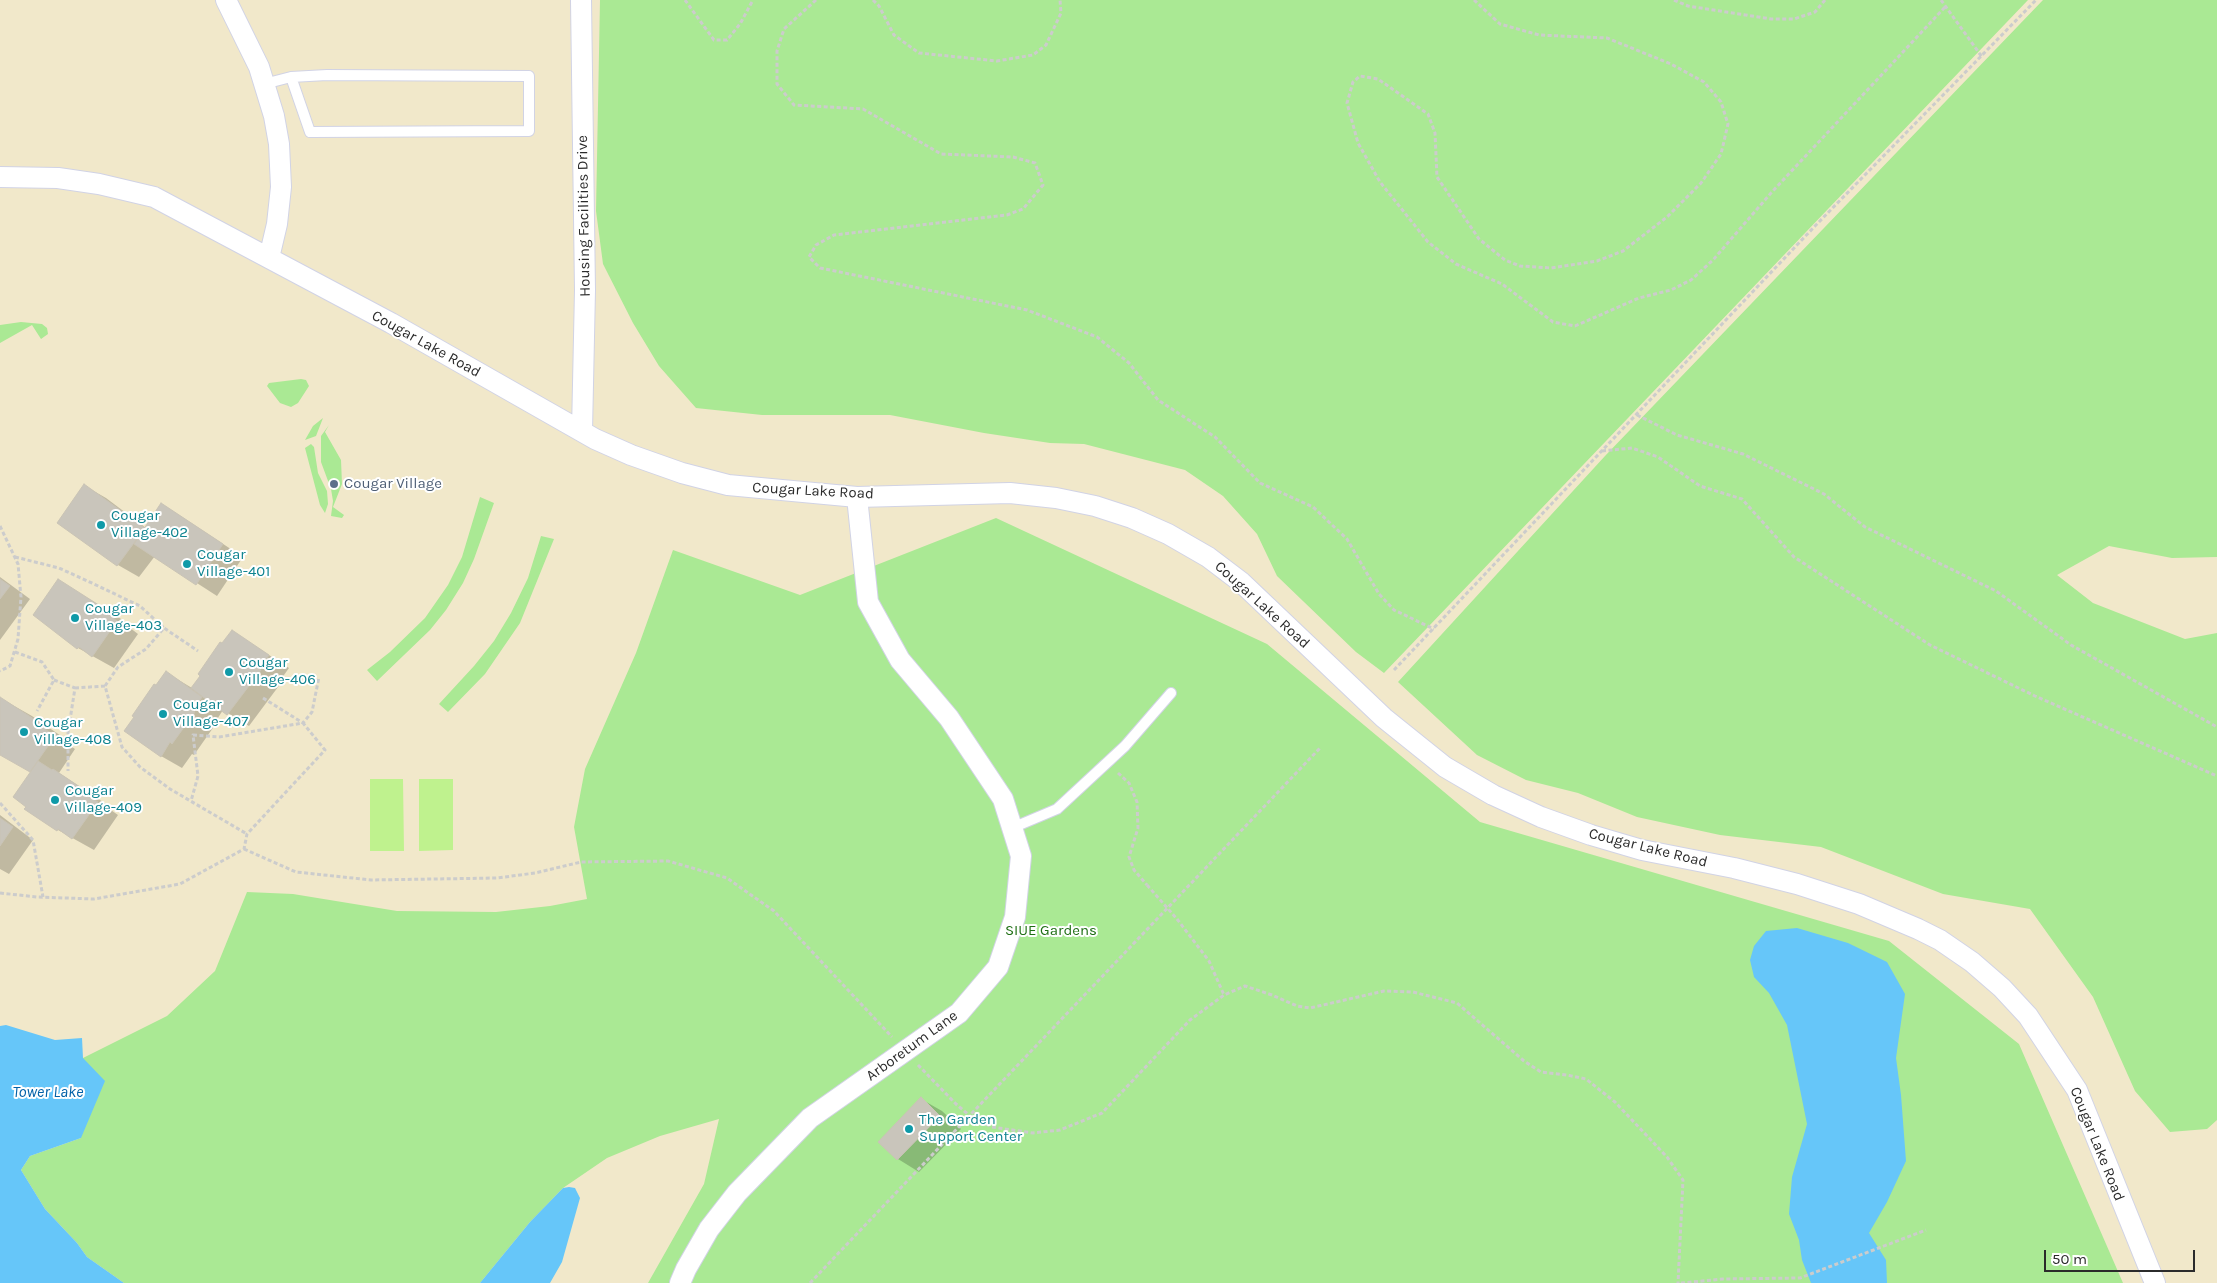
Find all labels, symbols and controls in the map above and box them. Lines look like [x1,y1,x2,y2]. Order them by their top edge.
street label: Housing Facilities Drive [574,135,594,297]
street label: Cougar Lake Road [368,307,484,381]
place label: Cougar Village [344,475,442,493]
marker: Cougar Village [328,478,340,490]
street label: Cougar Lake Road [752,479,874,503]
place label: Cougar Village-402 [111,507,188,542]
marker: Cougar Village-402 [95,519,107,531]
place label: Cougar Village-401 [197,546,270,581]
marker: Cougar Village-401 [181,558,193,570]
street label: Cougar Lake Road [1211,558,1313,652]
place label: Cougar Village-403 [85,600,162,635]
marker: Cougar Village-403 [69,612,81,624]
place label: Cougar Village-406 [239,654,316,689]
marker: Cougar Village-406 [223,666,235,678]
place label: Cougar Village-407 [173,696,248,731]
marker: Cougar Village-407 [157,708,169,720]
place label: Cougar Village-408 [34,714,111,749]
marker: Cougar Village-408 [18,726,30,738]
place label: Cougar Village-409 [65,782,142,817]
marker: Cougar Village-409 [49,794,61,806]
street label: Cougar Lake Road [1587,825,1709,871]
park label: SIUE Gardens [1005,922,1097,940]
street label: Arboretum Lane [863,1007,961,1085]
water label: Tower Lake [12,1082,84,1102]
street label: Cougar Lake Road [2066,1084,2128,1204]
place label: The Garden Support Center [919,1111,1022,1146]
marker: The Garden Support Center [903,1123,915,1135]
scale bar [2047,1240,2198,1272]
text: 50 m [2052,1250,2087,1268]

